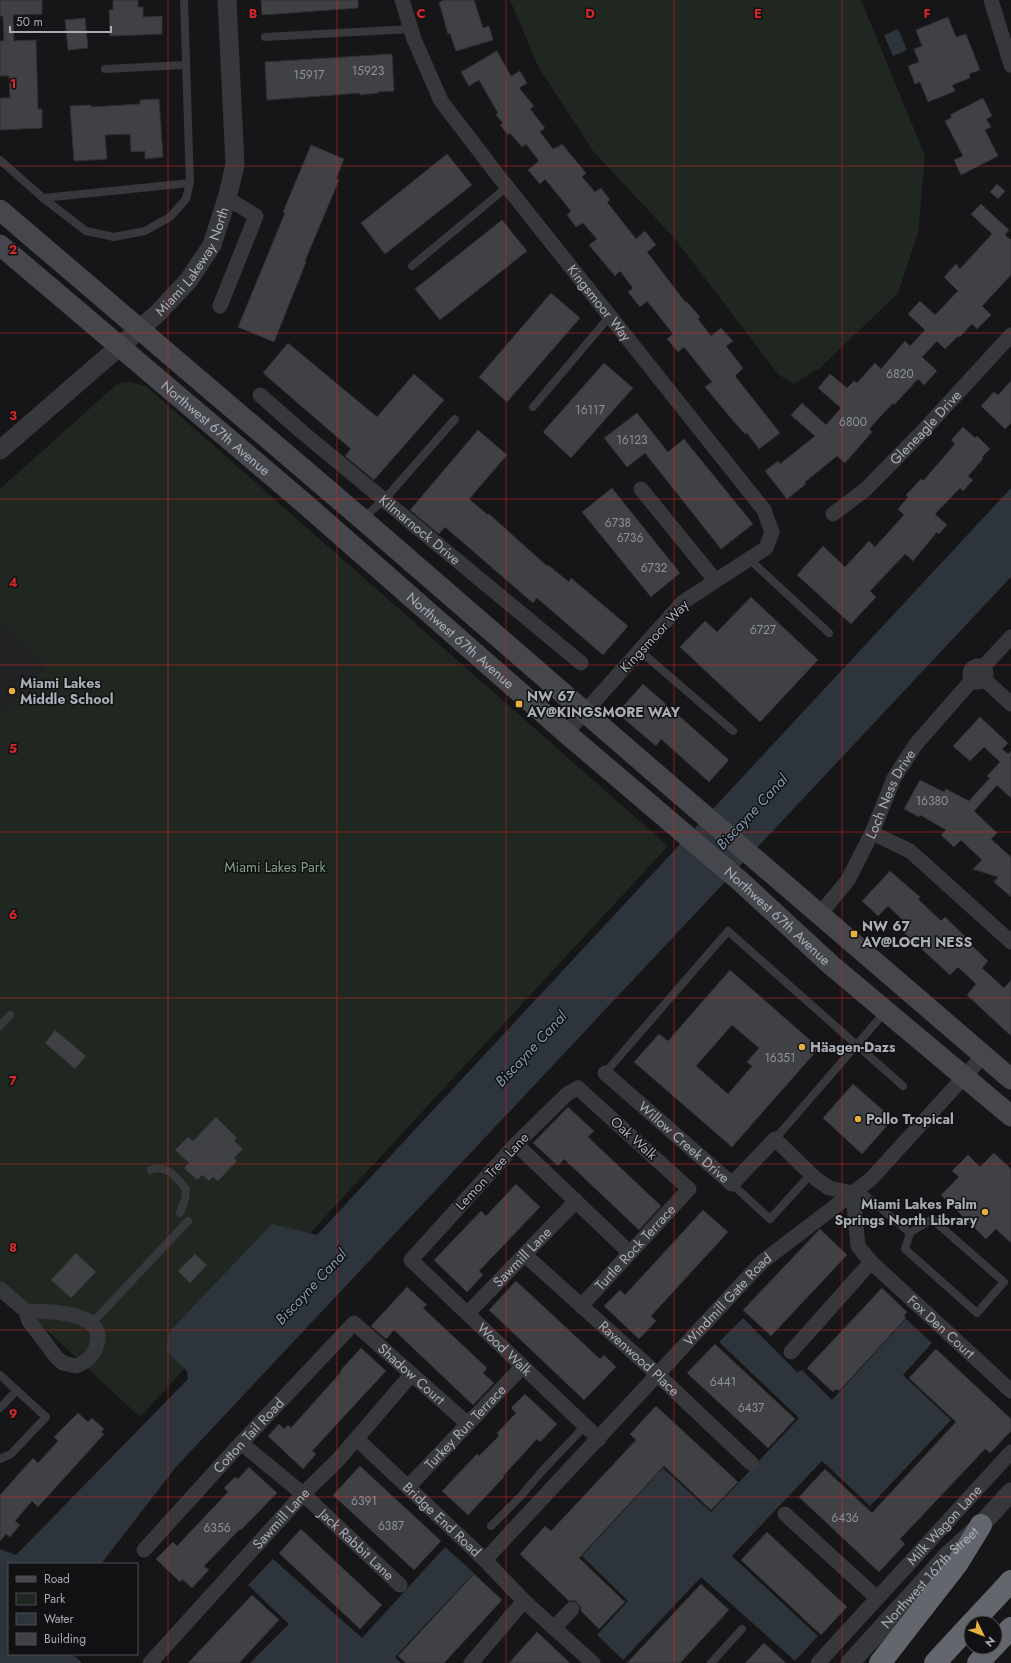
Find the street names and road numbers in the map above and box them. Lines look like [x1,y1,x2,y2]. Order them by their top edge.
street label: Miami Lakeway North [150,205,233,320]
street label: Kingsmoor Way [563,260,637,346]
street label: Northwest 67th Avenue [157,376,275,480]
street label: Gleneagle Drive [885,385,966,469]
street label: Kilmarnock Drive [375,490,465,569]
street label: Northwest 67th Avenue [402,587,519,693]
street label: Kingsmoor Way [615,595,694,677]
street label: Loch Ness Drive [861,745,920,842]
street label: Northwest 67th Avenue [720,862,835,970]
street label: Willow Creek Drive [634,1097,734,1188]
street label: Oak Walk [606,1112,662,1165]
street label: Lemon Tree Lane [451,1128,533,1214]
street label: Turtle Rock Terrace [590,1200,680,1295]
street label: Sawmill Lane [488,1222,556,1291]
street label: Windmill Gate Road [679,1248,776,1350]
street label: Fox Den Court [903,1291,980,1363]
street label: Ravenwood Place [594,1316,684,1400]
street label: Wood Walk [473,1318,537,1381]
street label: Shadow Court [373,1339,450,1410]
street label: Turkey Run Terrace [420,1380,510,1474]
street label: Cotton Tail Road [208,1393,289,1478]
street label: Bridge End Road [398,1477,486,1561]
street label: Milk Wagon Lane [902,1480,986,1570]
street label: Sawmill Lane [248,1483,314,1554]
street label: Jack Rabbit Lane [313,1503,399,1585]
street label: Northwest 167th Street [876,1522,983,1633]

